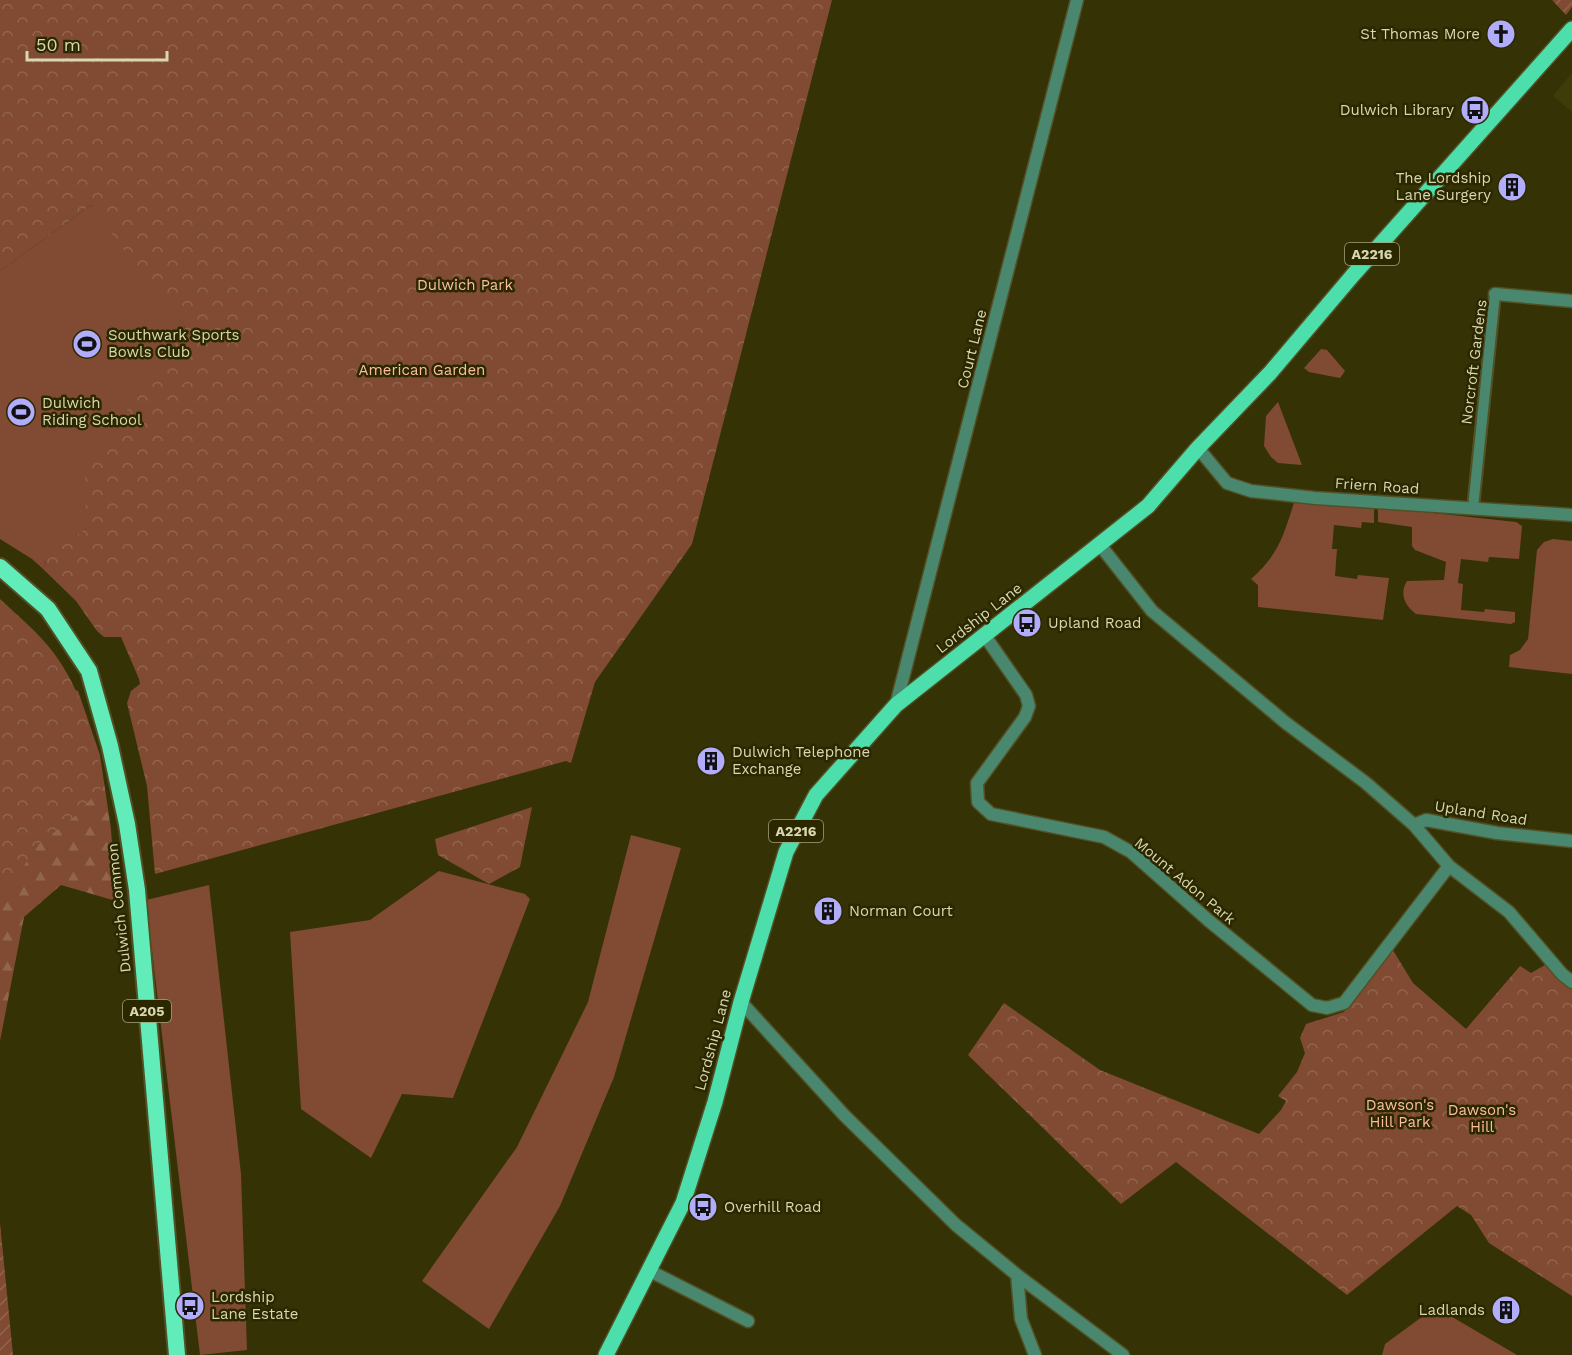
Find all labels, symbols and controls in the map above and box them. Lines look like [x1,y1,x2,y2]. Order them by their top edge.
church icon: St Thomas More [1485,18,1517,50]
scale bar [27,24,166,62]
place label: St Thomas More [1360,25,1480,43]
text: 50 m [36,34,81,55]
bus stop icon: Dulwich Library [1459,94,1491,126]
place label: Dulwich Library [1340,101,1454,119]
place label: The Lordship Lane Surgery [1395,169,1491,204]
building icon: The Lordship Lane Surgery [1496,171,1528,203]
road number: A2216 [1345,243,1399,265]
park label: Dulwich Park [417,276,513,294]
street label: Norcroft Gardens [1457,298,1491,426]
street label: Court Lane [953,308,991,390]
place label: Southwark Sports Bowls Club [108,326,239,361]
sports icon: Southwark Sports Bowls Club [71,328,103,360]
park label: American Garden [359,361,485,379]
place label: Dulwich Riding School [42,394,142,429]
sports icon: Dulwich Riding School [5,396,37,428]
street label: Friern Road [1334,474,1420,498]
street label: Lordship Lane [932,579,1026,657]
bus stop icon: Upland Road [1011,607,1043,639]
place label: Upland Road [1048,614,1141,632]
place label: Dulwich Telephone Exchange [732,743,870,778]
building icon: Dulwich Telephone Exchange [695,745,727,777]
street label: Upland Road [1433,797,1529,829]
road number: A2216 [769,820,823,842]
street label: Mount Adon Park [1131,834,1239,929]
street label: Dulwich Common [103,842,135,974]
building icon: Norman Court [812,895,844,927]
place label: Norman Court [849,902,953,920]
street label: Lordship Lane [691,987,735,1093]
road number: A205 [123,1000,171,1022]
park label: Dawson's Hill Park [1366,1096,1434,1131]
park label: Dawson's Hill [1448,1101,1516,1136]
bus stop icon: Overhill Road [687,1191,719,1223]
place label: Overhill Road [724,1198,821,1216]
place label: Lordship Lane Estate [211,1288,298,1323]
bus stop icon: Lordship Lane Estate [174,1290,206,1322]
building icon: Ladlands [1490,1294,1522,1326]
place label: Ladlands [1418,1301,1485,1319]

